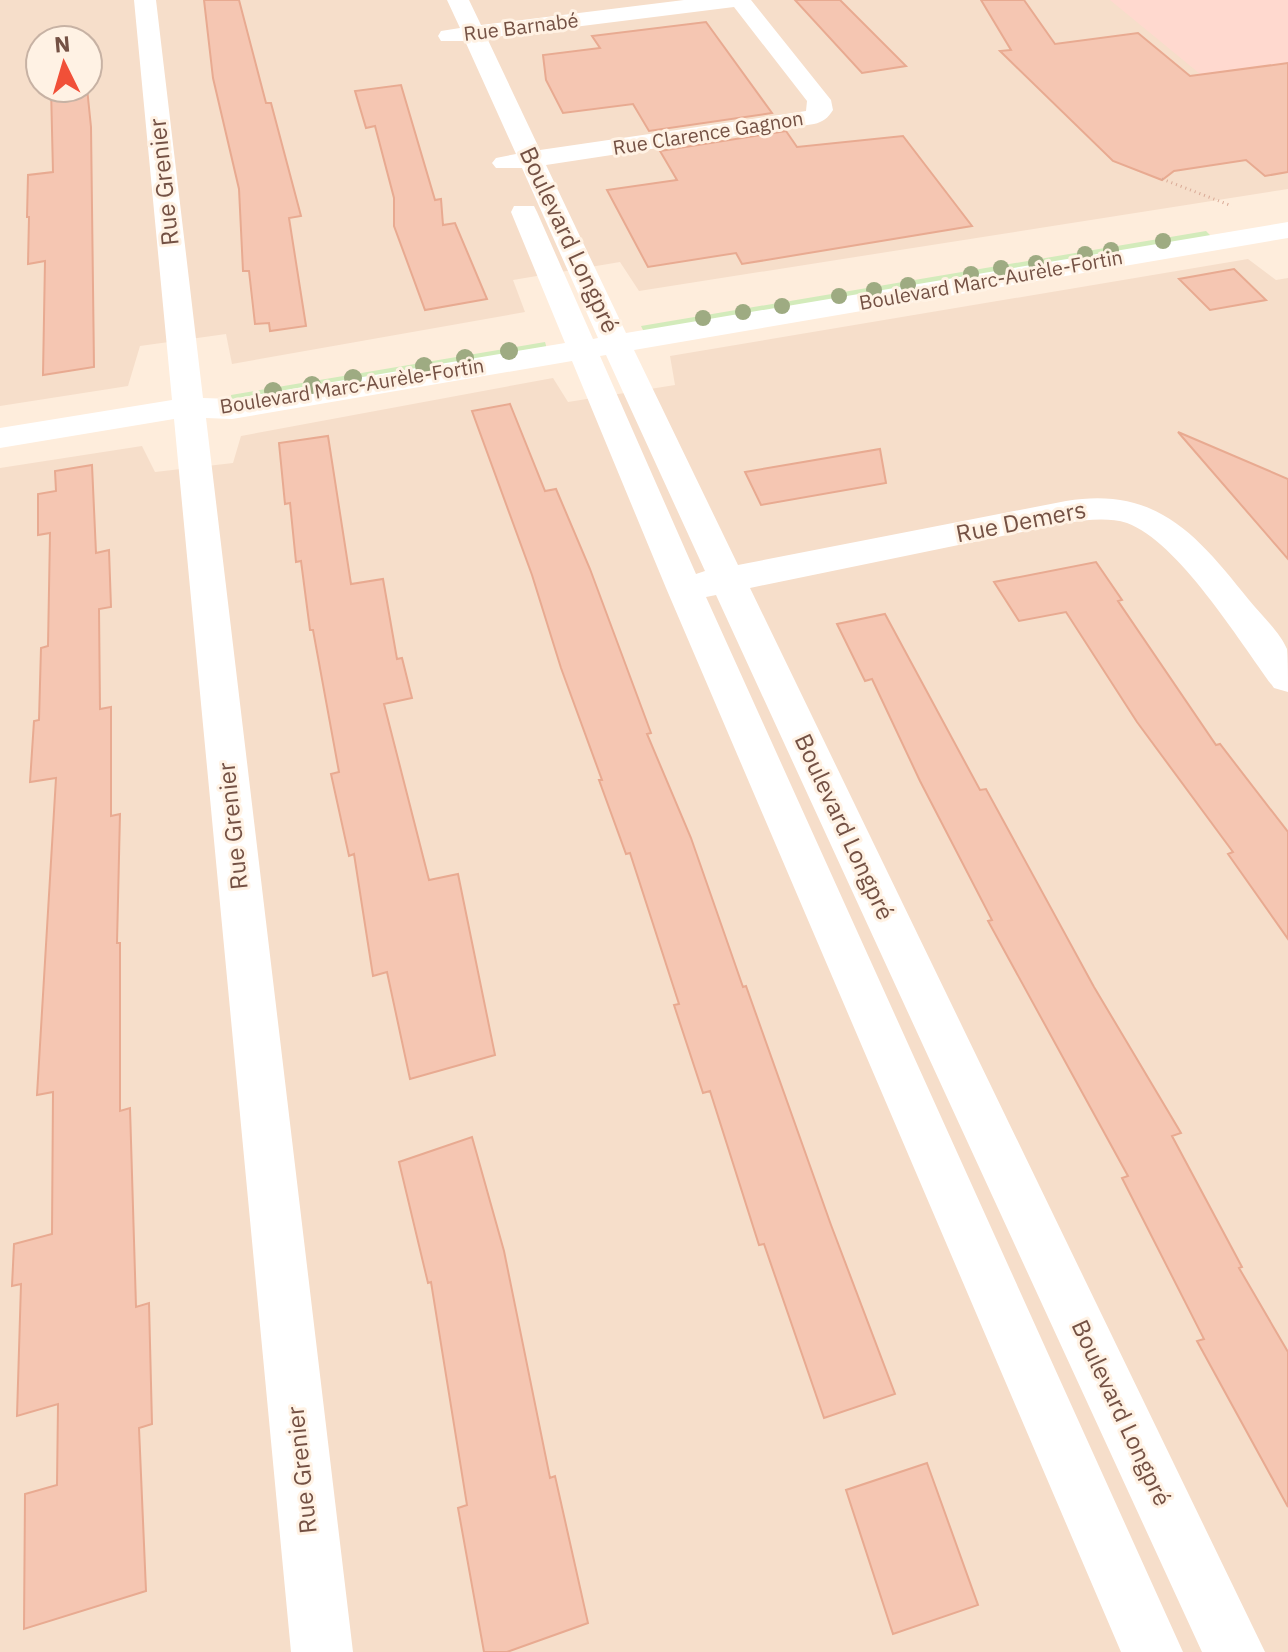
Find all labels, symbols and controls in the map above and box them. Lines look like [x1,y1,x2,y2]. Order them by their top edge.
street label: Rue Barnabé [462,6,580,47]
north arrow [24,24,104,104]
text: N [53,28,71,59]
street label: Rue Clarence Gagnon [611,104,805,161]
street label: Rue Grenier [140,117,186,247]
street label: Boulevard Longpré [513,141,627,338]
street label: Boulevard Marc-Aurèle-Fortin [857,243,1125,316]
street label: Boulevard Marc-Aurèle-Fortin [218,351,486,420]
street label: Rue Demers [953,493,1089,549]
street label: Boulevard Longpré [788,728,902,925]
street label: Rue Grenier [209,761,255,891]
street label: Boulevard Longpré [1065,1314,1179,1511]
street label: Rue Grenier [278,1405,324,1535]

